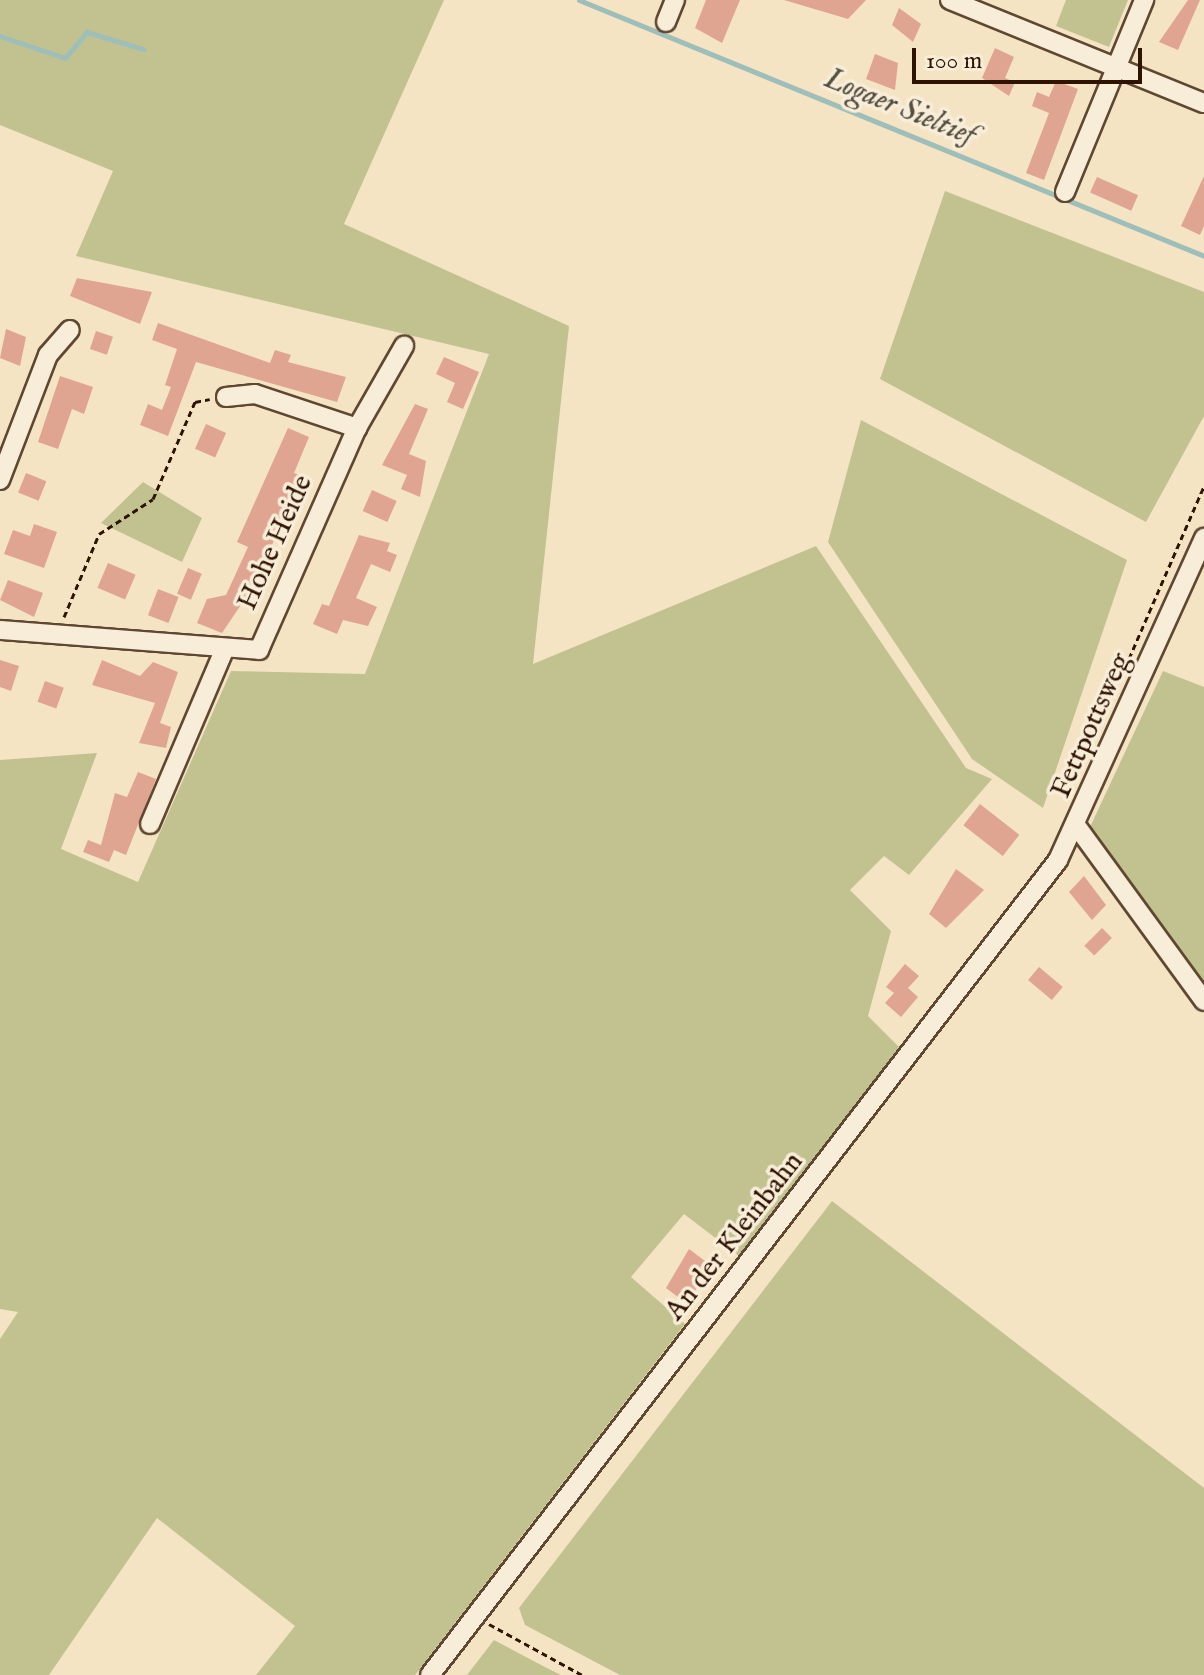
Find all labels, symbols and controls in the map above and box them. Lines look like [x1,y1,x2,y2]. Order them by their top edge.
scale bar [916,32,1146,82]
text: 100 m [926,46,982,77]
water label: Logaer Sieltief [819,61,981,155]
street label: Hohe Heide [231,470,321,616]
street label: Fettpottsweg [1045,648,1139,804]
street label: An der Kleinbahn [659,1146,811,1328]

